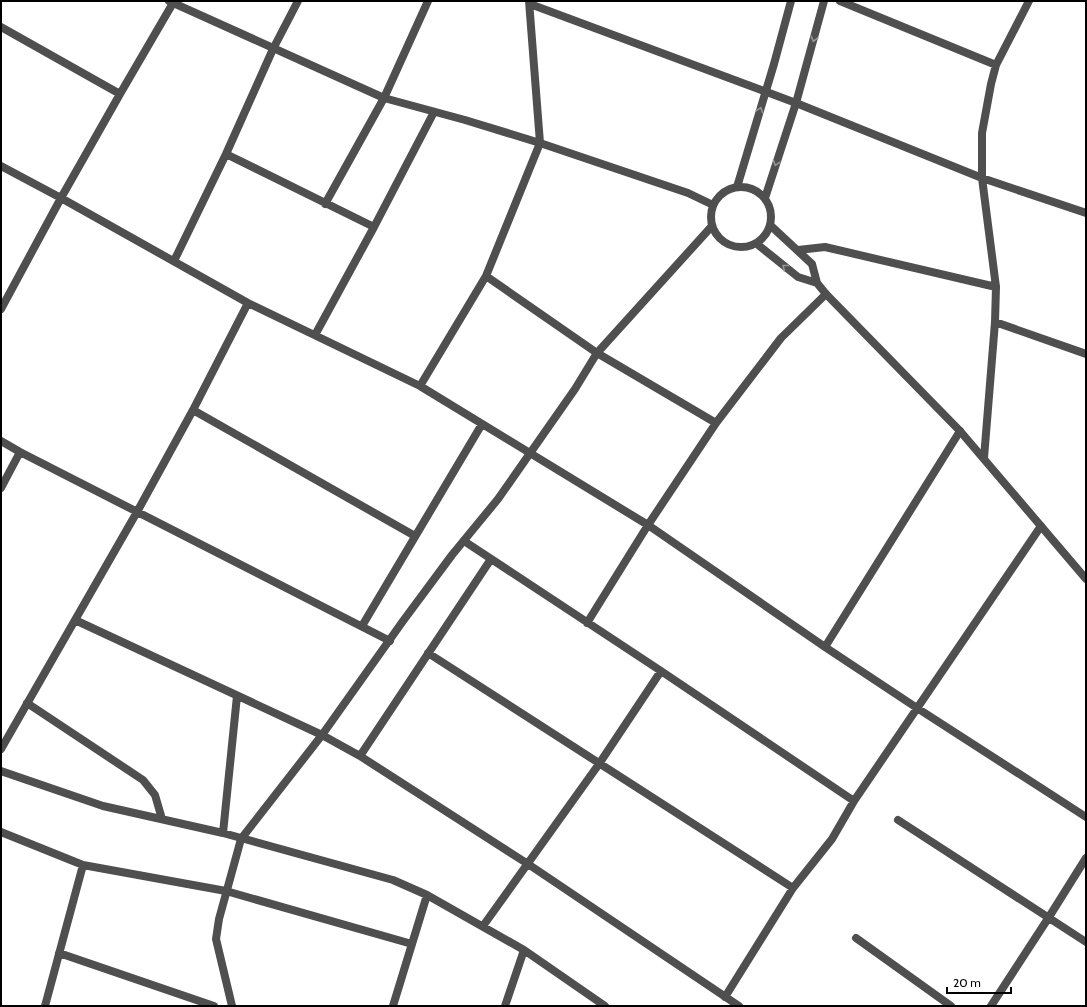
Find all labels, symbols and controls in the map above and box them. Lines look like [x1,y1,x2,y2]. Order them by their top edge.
one-way arrow [810,35,819,42]
one-way arrow [755,106,764,113]
one-way arrow [773,159,781,166]
one-way arrow [782,265,789,272]
scale bar [947,969,1011,995]
text: 20 m [953,975,981,990]

